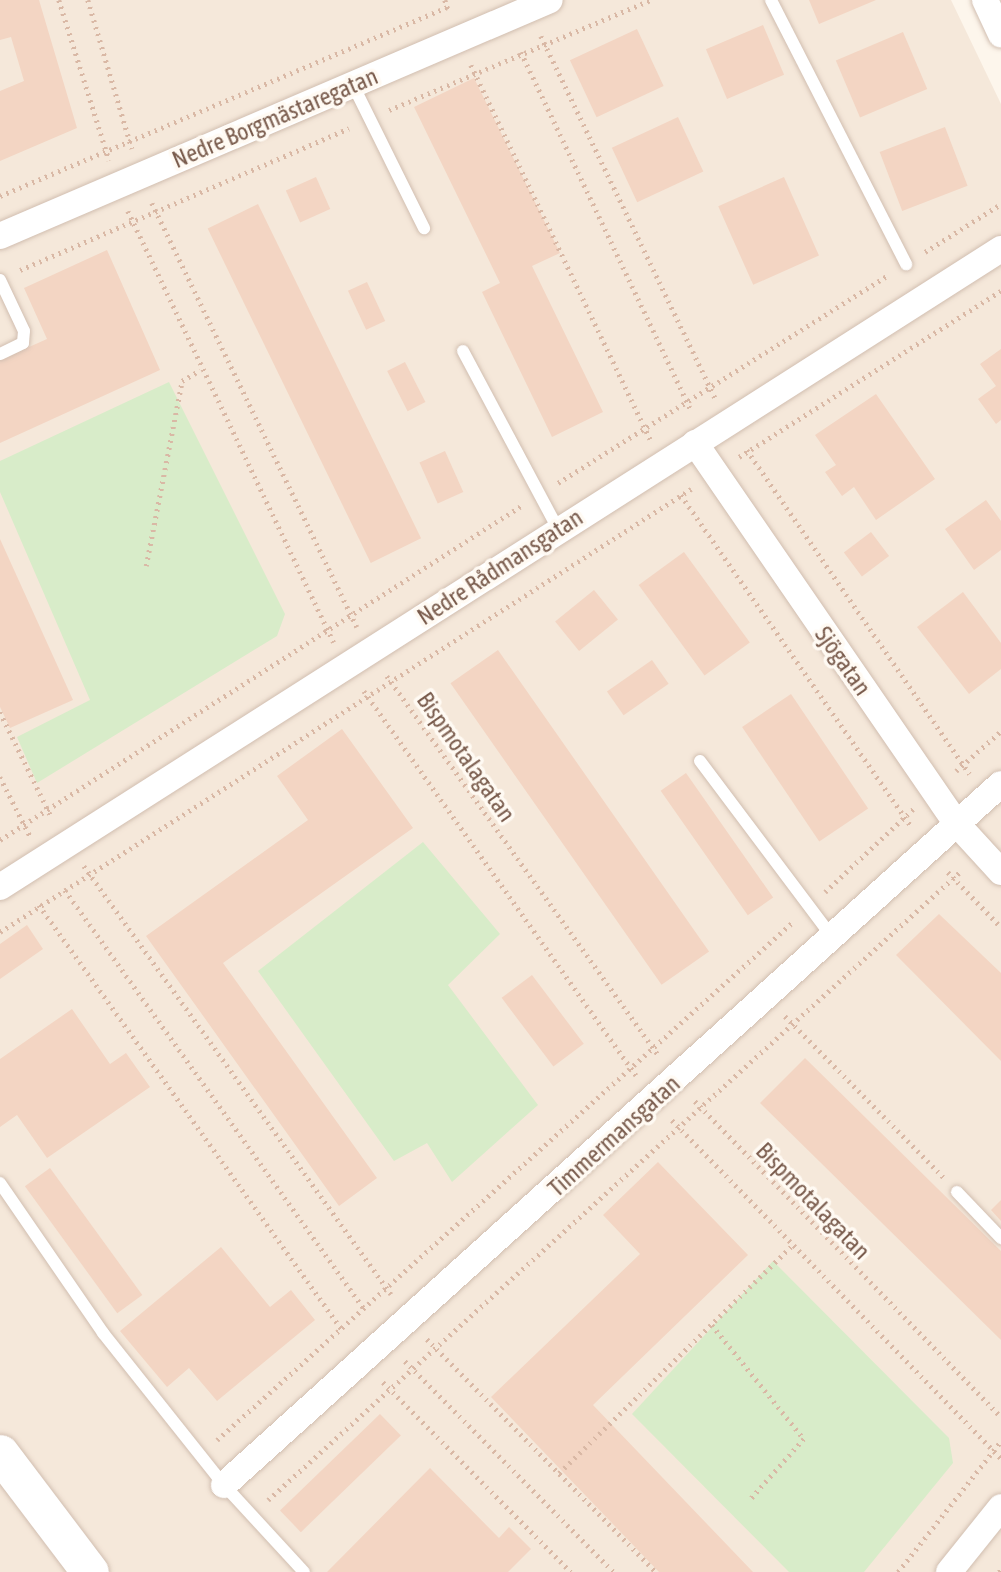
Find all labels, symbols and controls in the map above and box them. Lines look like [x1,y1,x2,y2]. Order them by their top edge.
street label: Nedre Borgmästaregatan [168,62,382,174]
street label: Nedre Rådmansgatan [412,503,588,631]
street label: Sjögatan [809,621,877,701]
street label: Bispmotalagatan [411,687,521,827]
street label: Timmermansgatan [542,1069,686,1203]
street label: Bispmotalagatan [750,1136,876,1266]

